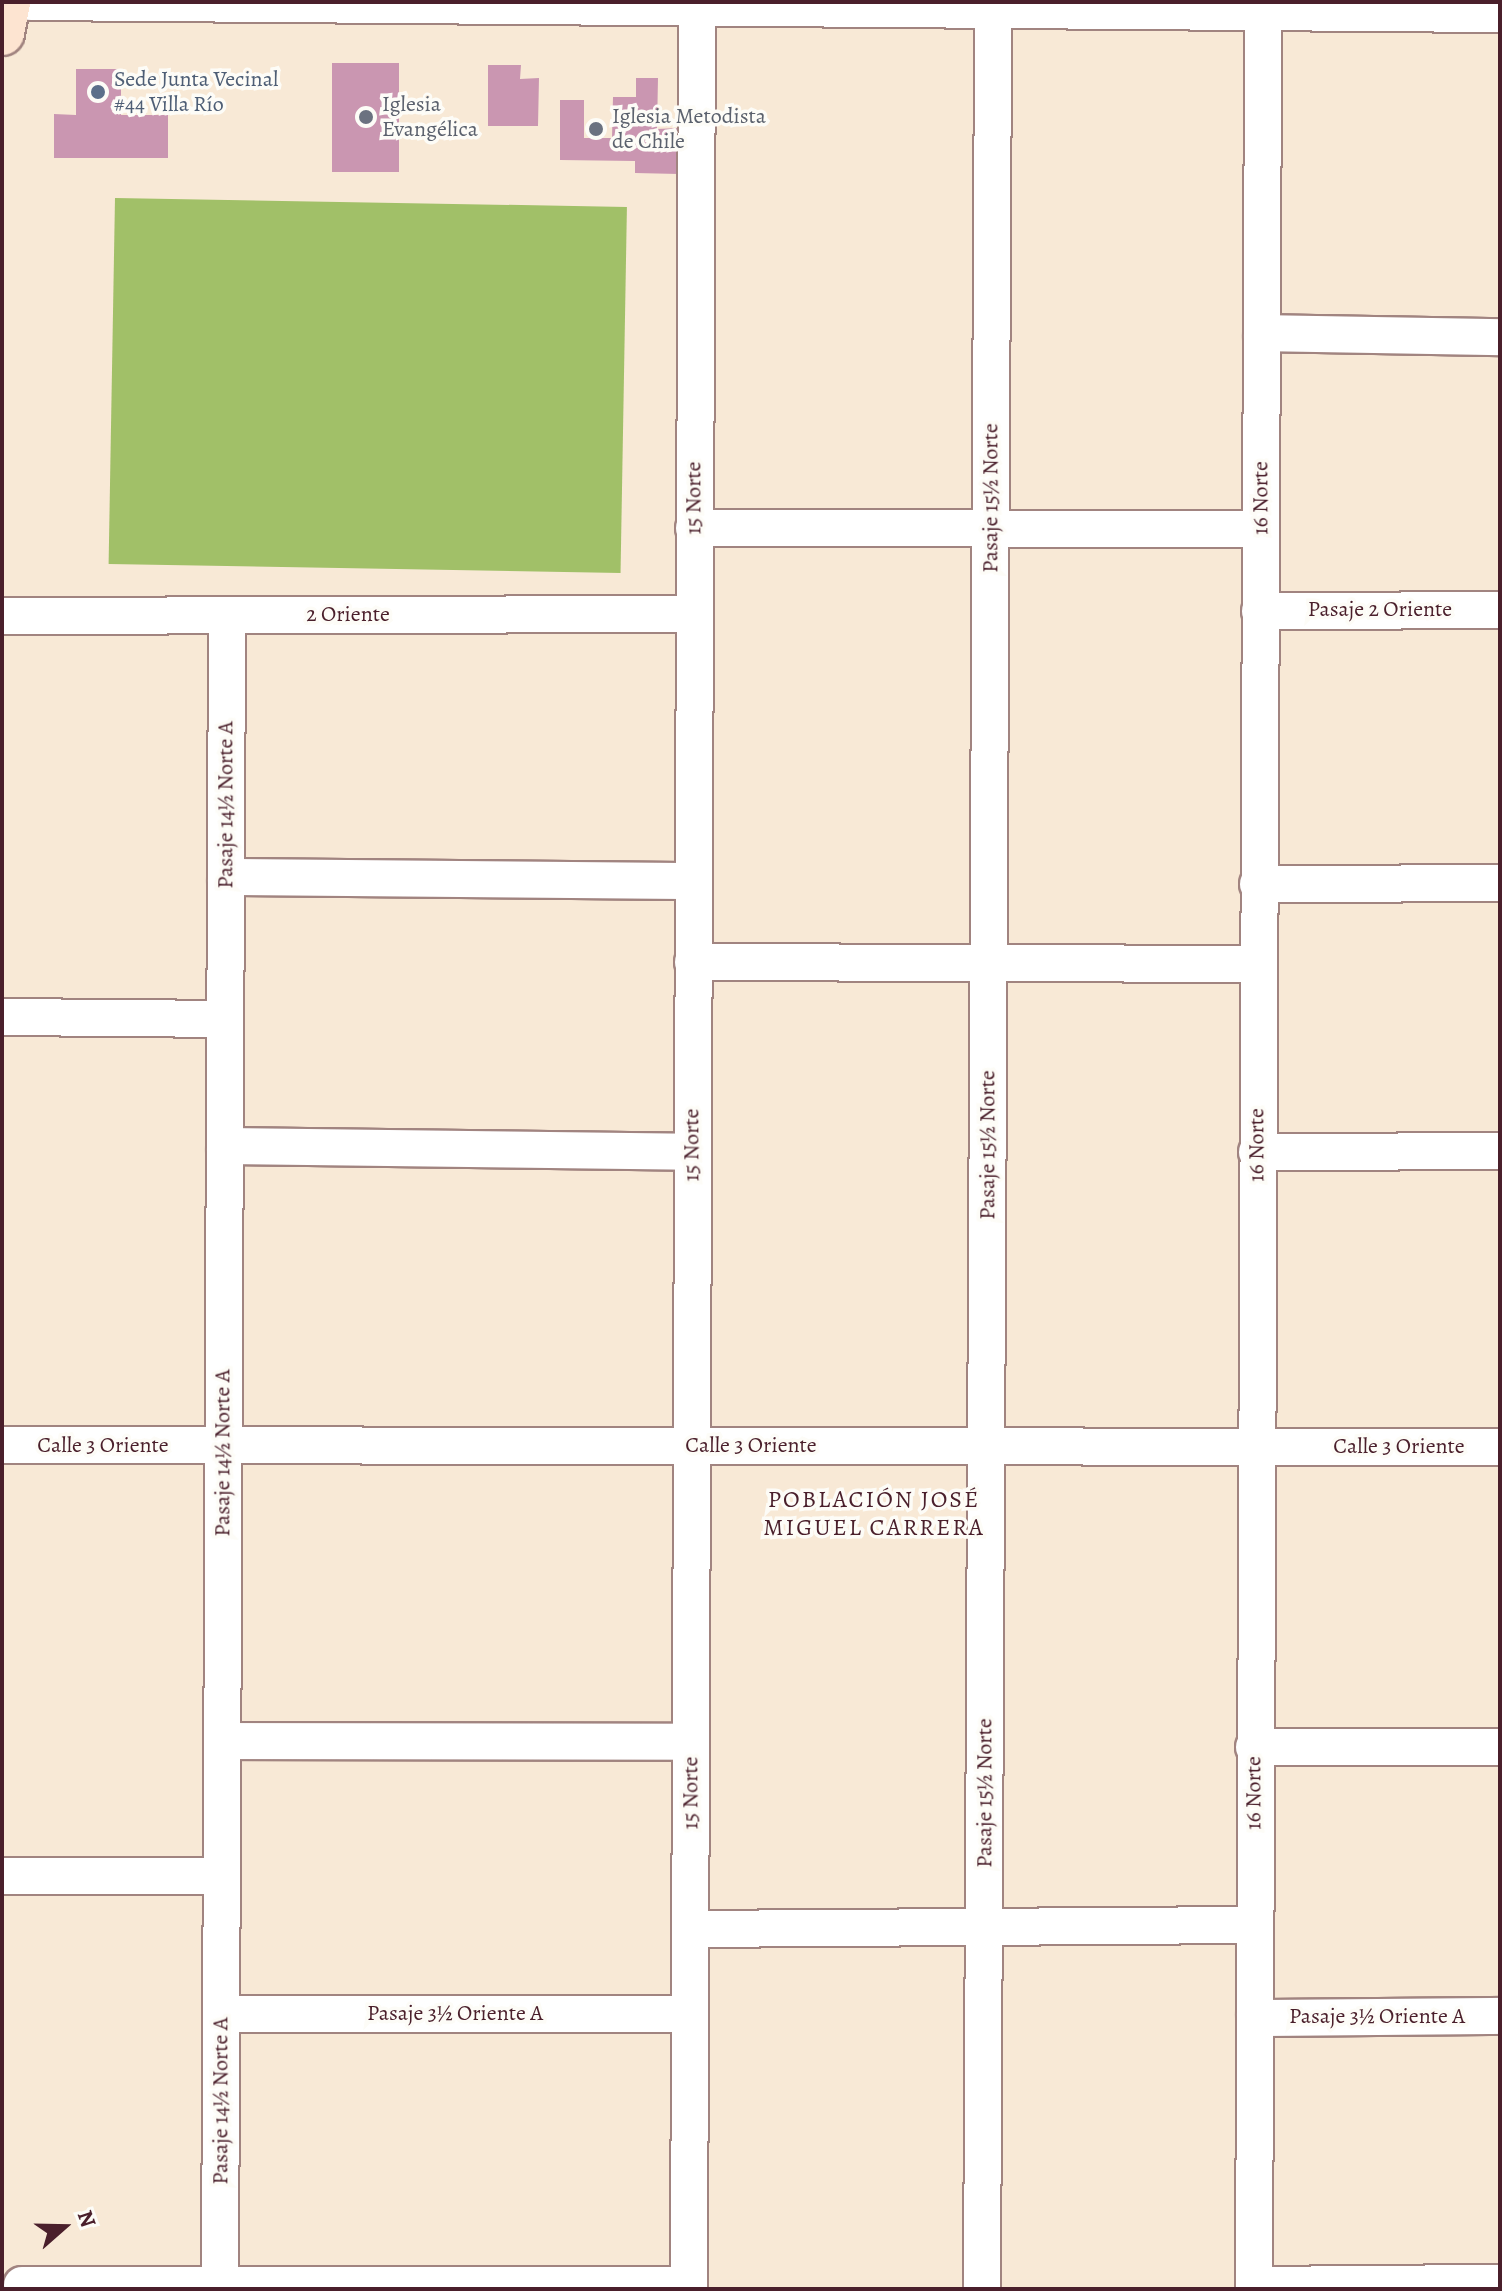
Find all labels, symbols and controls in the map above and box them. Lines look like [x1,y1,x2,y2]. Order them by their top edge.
place label: Sede Junta Vecinal #44 Villa Río [114,66,278,118]
marker: Sede Junta Vecinal #44 Villa Río [89,83,107,101]
place label: Iglesia Evangélica [382,91,478,142]
place label: Iglesia Metodista de Chile [612,103,766,154]
marker: Iglesia Evangélica [357,108,375,126]
marker: Iglesia Metodista de Chile [587,120,605,138]
street label: Pasaje 15½ Norte [978,423,1004,573]
street label: 15 Norte [681,461,707,535]
street label: 16 Norte [1248,461,1274,535]
street label: Pasaje 2 Oriente [1308,597,1452,623]
street label: 2 Oriente [306,602,390,628]
street label: Pasaje 14½ Norte A [213,721,239,889]
street label: Pasaje 15½ Norte [975,1070,1001,1220]
street label: 15 Norte [679,1108,705,1182]
street label: 16 Norte [1244,1108,1270,1182]
street label: Pasaje 14½ Norte A [210,1369,236,1537]
street label: Calle 3 Oriente [37,1433,169,1459]
street label: Calle 3 Oriente [685,1433,817,1459]
street label: Calle 3 Oriente [1333,1434,1465,1460]
district label: POBLACIÓN JOSÉ MIGUEL CARRERA [763,1486,985,1542]
street label: Pasaje 15½ Norte [972,1718,998,1868]
street label: 15 Norte [678,1756,704,1830]
street label: 16 Norte [1241,1756,1267,1830]
street label: Pasaje 3½ Oriente A [367,2001,543,2027]
street label: Pasaje 3½ Oriente A [1289,2004,1465,2030]
street label: Pasaje 14½ Norte A [208,2017,234,2185]
north arrow [24,2187,104,2267]
text: N [70,2206,103,2231]

